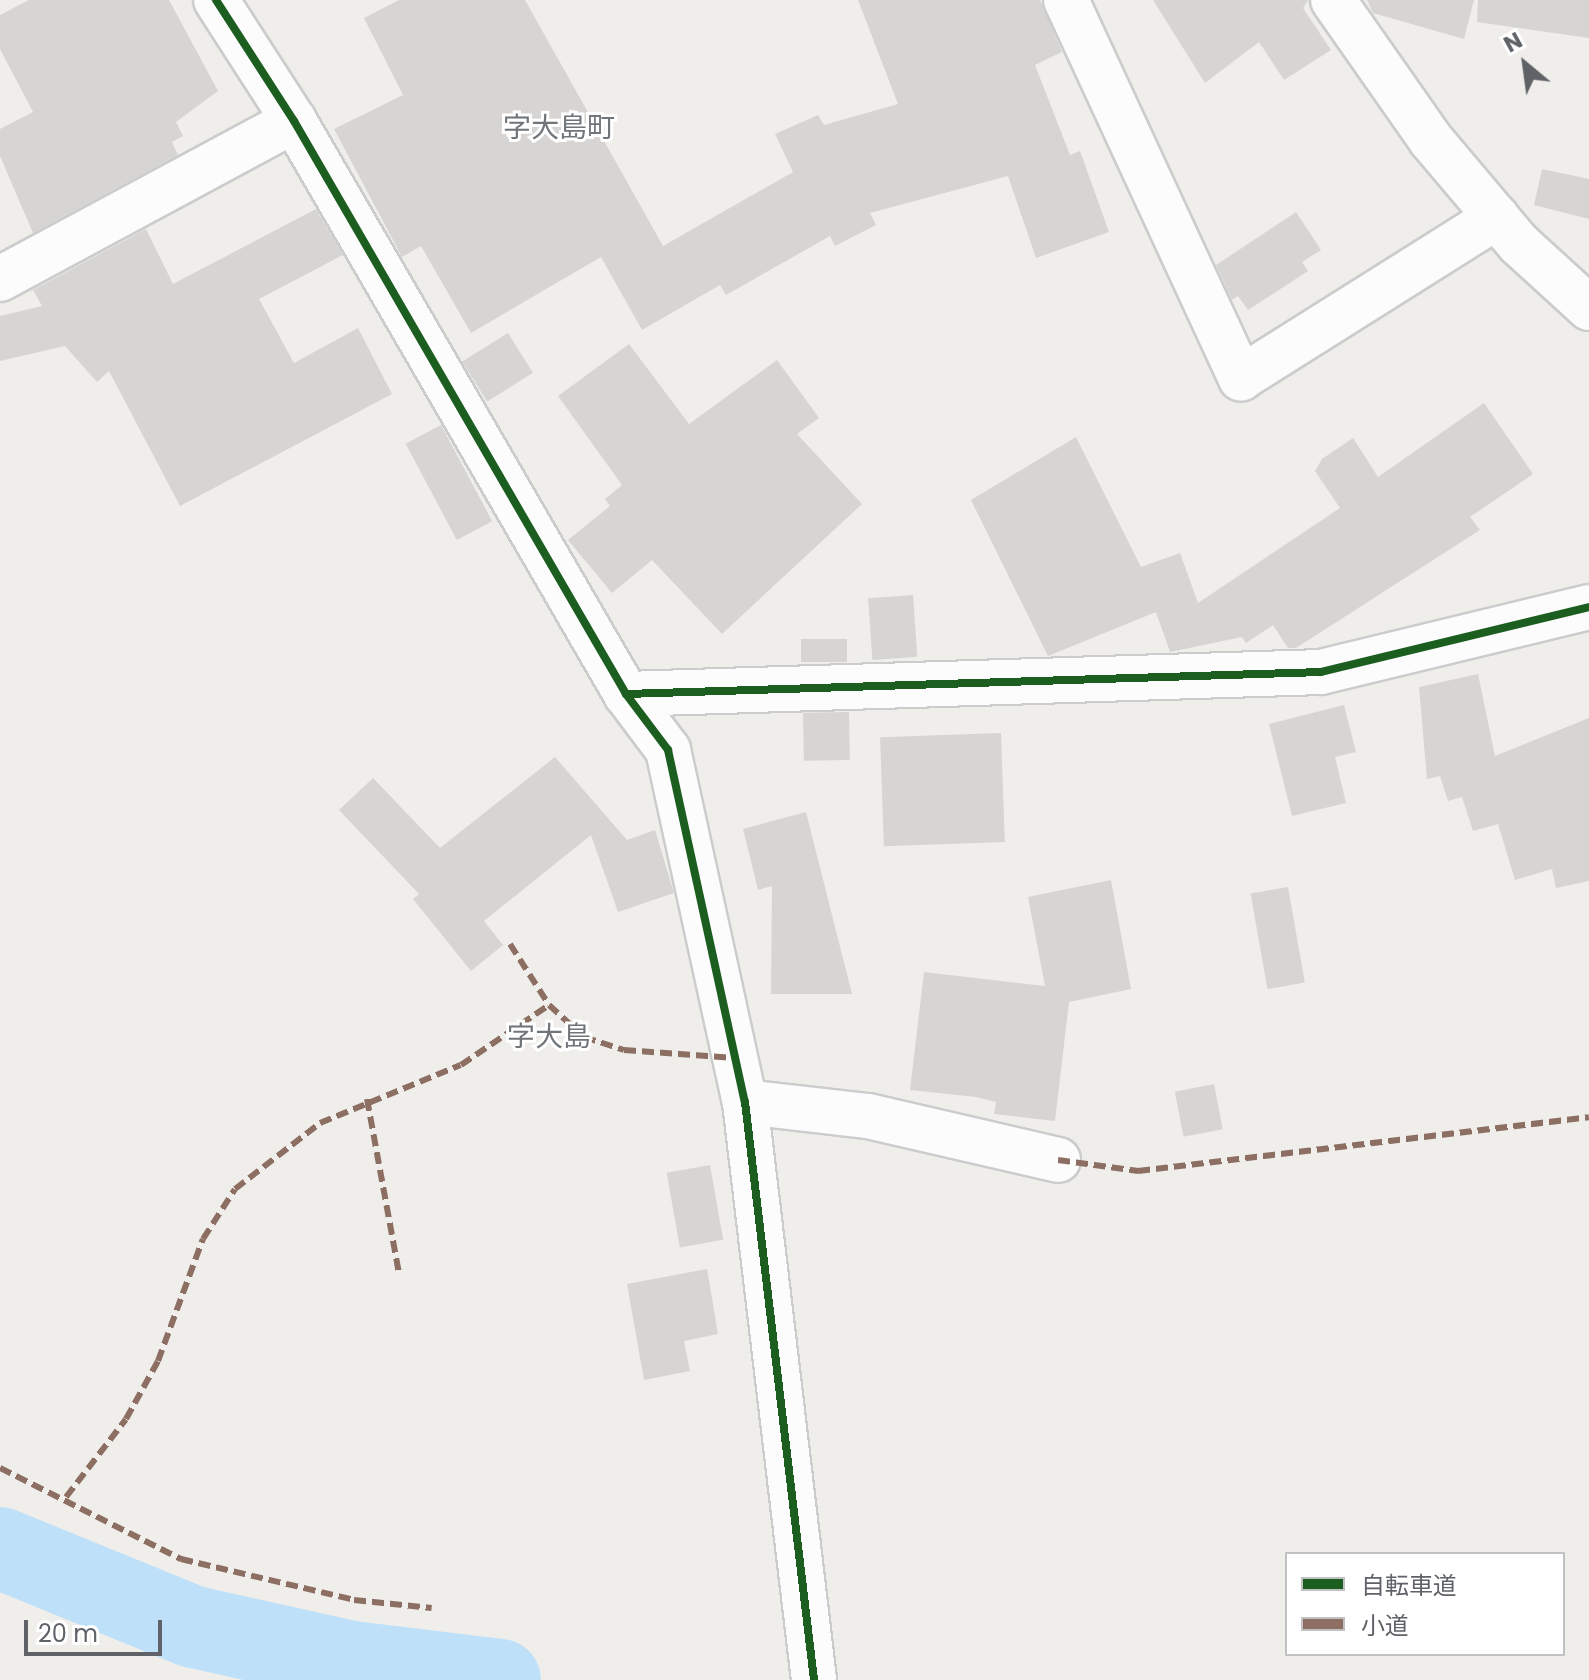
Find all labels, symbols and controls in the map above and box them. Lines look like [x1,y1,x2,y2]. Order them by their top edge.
north arrow [1485,24,1565,104]
text: N [1498,25,1528,60]
district label: 字大島町 [503,111,615,145]
district label: 字大島 [507,1020,591,1054]
legend [1285,1552,1565,1656]
text: 自転車道 [1361,1569,1457,1602]
scale bar [28,1604,166,1654]
text: 小道 [1361,1609,1409,1642]
text: 20 m [38,1617,98,1650]

